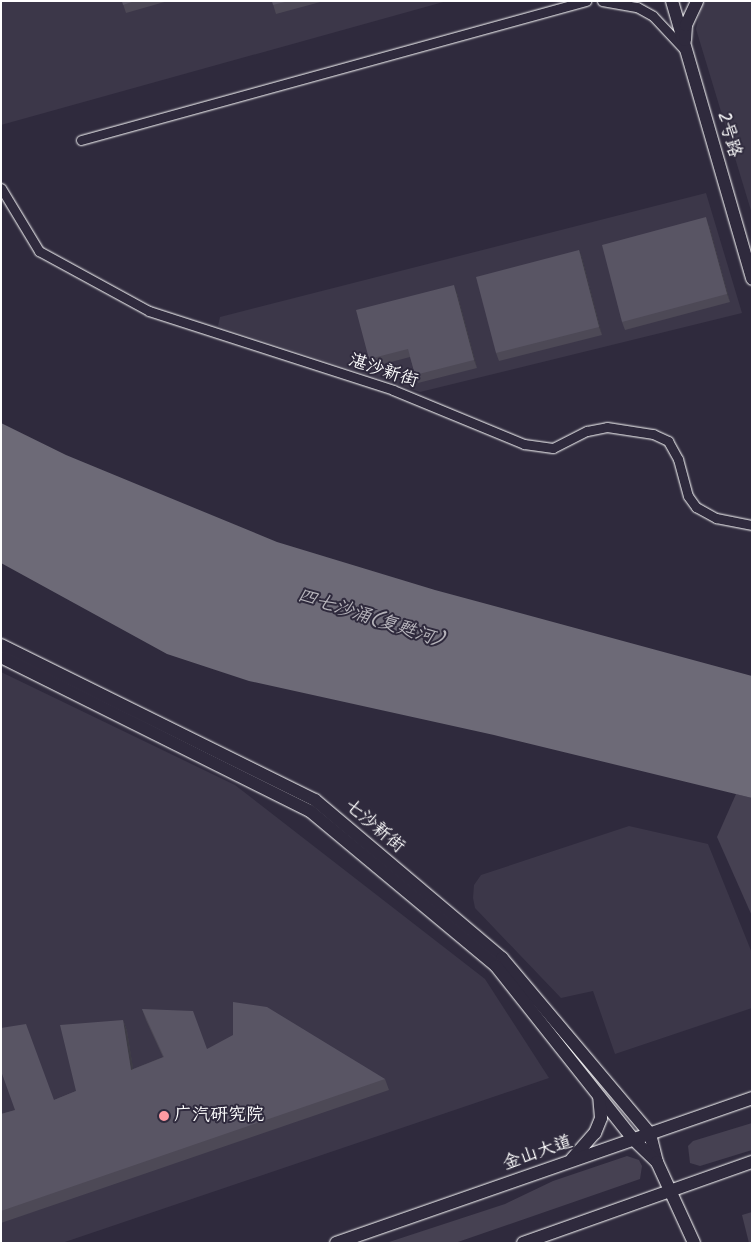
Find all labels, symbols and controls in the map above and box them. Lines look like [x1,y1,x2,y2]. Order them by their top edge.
street label: 2号路 [711,110,745,160]
street label: 湛沙新街 [345,351,421,393]
water label: 四七沙涌(复甦河) [294,585,446,653]
street label: 七沙新街 [339,796,409,858]
place label: 广汽研究院 [174,1105,264,1127]
marker: 广汽研究院 [158,1110,170,1122]
street label: 金山大道 [500,1132,576,1176]

